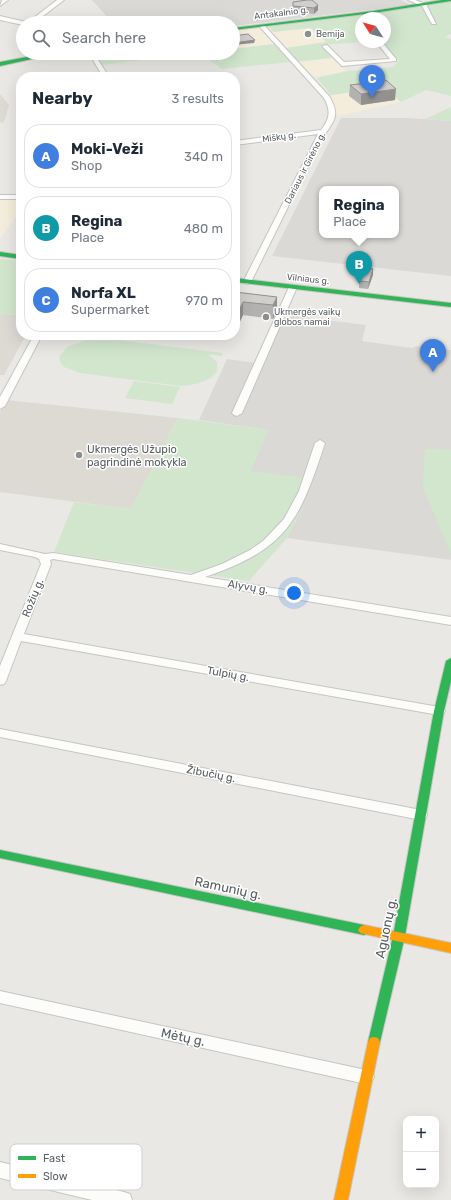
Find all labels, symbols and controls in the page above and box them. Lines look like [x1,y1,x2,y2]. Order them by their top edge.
street label: Antakalnio g. [253,5,309,21]
north arrow [355,12,391,48]
search box [16,16,240,60]
icon: search [30,27,52,49]
text: Search here [62,29,146,47]
marker: Bemija [303,29,313,39]
place label: Bemija [316,29,345,39]
pin: C [359,65,385,98]
text: Nearby [32,88,93,108]
text: 3 results [172,91,224,106]
street label: Miškų g. [262,130,296,144]
street label: Dariaus ir Girėno g. [283,131,327,205]
text: Moki-Veži [71,140,143,158]
text: A [41,149,51,164]
text: 340 m [184,149,223,164]
text: Shop [71,158,102,173]
popup [319,186,399,238]
text: Regina [333,196,385,214]
text: Regina [71,212,122,230]
text: Place [333,214,366,229]
text: B [41,221,51,236]
text: 480 m [184,221,223,236]
text: Place [71,230,104,245]
pin: B [346,251,372,284]
street label: Vilniaus g. [286,272,330,286]
text: Norfa XL [71,284,136,302]
text: C [41,293,51,308]
text: 970 m [186,293,223,308]
text: Supermarket [71,302,149,317]
place label: Ukmergės vaikų globos namai [274,307,340,327]
marker: Ukmergės vaikų globos namai [261,312,271,322]
pin: A [420,339,446,372]
place label: Ukmergės Užupio pagrindinė mokykla [87,443,187,469]
marker: Ukmergės Užupio pagrindinė mokykla [74,450,84,460]
street label: Rožių g. [19,577,47,619]
street label: Alyvų g. [227,577,269,597]
your location [284,583,304,603]
street label: Tulpių g. [206,664,250,684]
street label: Žibučių g. [185,763,237,785]
street label: Ramunių g. [193,874,263,903]
street label: Aguonų g. [372,896,401,960]
street label: Mėtų g. [159,1025,206,1050]
map controls [403,1116,439,1188]
button: + [403,1116,439,1152]
legend [10,1144,142,1190]
text: Fast [43,1152,66,1165]
button: − [403,1152,439,1188]
text: Slow [43,1170,68,1183]

